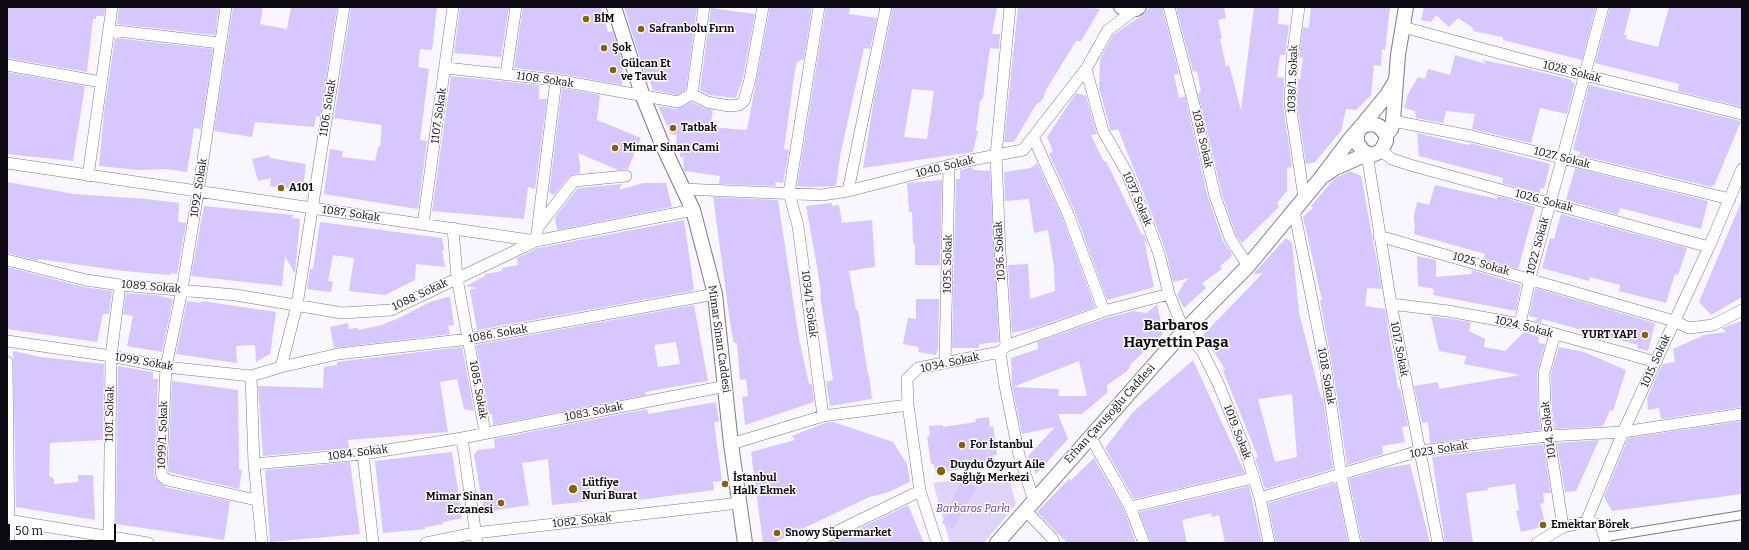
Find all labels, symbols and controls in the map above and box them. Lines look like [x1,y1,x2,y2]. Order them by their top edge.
place label: BİM [594,12,614,26]
marker: BİM [581,14,591,24]
place label: Safranbolu Fırın [649,22,734,36]
marker: Safranbolu Fırın [636,24,646,34]
place label: Şok [612,41,631,55]
marker: Şok [599,43,609,53]
street label: 1038/1. Sokak [1285,45,1301,113]
place label: Gülcan Et ve Tavuk [621,57,671,83]
street label: 1028. Sokak [1542,58,1602,86]
marker: Gülcan Et ve Tavuk [608,65,618,75]
street label: 1108. Sokak [516,69,574,91]
street label: 1106. Sokak [317,78,339,138]
street label: 1107. Sokak [429,87,449,145]
street label: 1038. Sokak [1189,109,1215,169]
place label: Tatbak [681,121,717,135]
marker: Tatbak [668,123,678,133]
place label: Mimar Sinan Cami [623,141,719,155]
marker: Mimar Sinan Cami [610,143,620,153]
street label: 1027. Sokak [1533,145,1591,171]
street label: 1040. Sokak [914,153,976,181]
street label: 1092. Sokak [188,158,210,218]
street label: 1037. Sokak [1120,170,1154,228]
place label: A101 [289,181,313,195]
marker: A101 [276,183,286,193]
street label: 1026. Sokak [1514,187,1574,215]
street label: 1087. Sokak [321,203,381,225]
street label: 1022. Sokak [1524,216,1552,276]
street label: 1036. Sokak [992,221,1008,281]
street label: 1035. Sokak [941,234,955,294]
street label: 1025. Sokak [1451,250,1511,278]
street label: 1034/1. Sokak [798,270,820,338]
street label: 1088. Sokak [390,276,450,314]
street label: 1089. Sokak [121,278,181,296]
street label: Mimar Sinan Caddesi [705,284,733,394]
street label: 1024. Sokak [1494,313,1554,341]
district label: Barbaros Hayrettin Paşa [1123,317,1229,352]
street label: 1017. Sokak [1387,320,1411,378]
street label: 1086. Sokak [467,322,529,346]
place label: YURT YAPI [1582,328,1637,342]
marker: YURT YAPI [1640,330,1650,340]
street label: 1015. Sokak [1638,332,1674,390]
street label: 1018. Sokak [1315,347,1337,405]
street label: 1099. Sokak [114,350,174,374]
street label: 1034. Sokak [919,350,981,376]
street label: 1085. Sokak [466,360,490,420]
street label: Erhan Çavuşoğlu Caddesi [1062,362,1158,466]
street label: 1101. Sokak [103,386,117,442]
street label: 1083. Sokak [564,400,624,424]
street label: 1014. Sokak [1539,400,1559,460]
street label: 1099/1. Sokak [155,401,171,469]
street label: 1019. Sokak [1221,403,1253,461]
place label: For İstanbul [970,438,1033,452]
street label: 1023. Sokak [1409,439,1469,461]
marker: For İstanbul [957,440,967,450]
street label: 1084. Sokak [327,443,389,463]
place label: Duydu Özyurt Aile Sağlığı Merkezi [950,458,1045,484]
marker: Duydu Özyurt Aile Sağlığı Merkezi [935,465,947,477]
place label: İstanbul Halk Ekmek [733,471,796,497]
place label: Lütfiye Nuri Burat [582,476,637,502]
marker: İstanbul Halk Ekmek [720,479,730,489]
marker: Lütfiye Nuri Burat [567,483,579,495]
place label: Mimar Sinan Eczanesi [426,490,493,516]
marker: Mimar Sinan Eczanesi [496,498,506,508]
park label: Barbaros Parkı [936,502,1010,516]
street label: 1082. Sokak [552,511,612,531]
scale bar [10,516,118,542]
place label: Emektar Börek [1551,518,1629,532]
marker: Emektar Börek [1538,520,1548,530]
text: 50 m [15,524,43,538]
place label: Snowy Süpermarket [785,526,892,540]
marker: Snowy Süpermarket [772,528,782,538]

